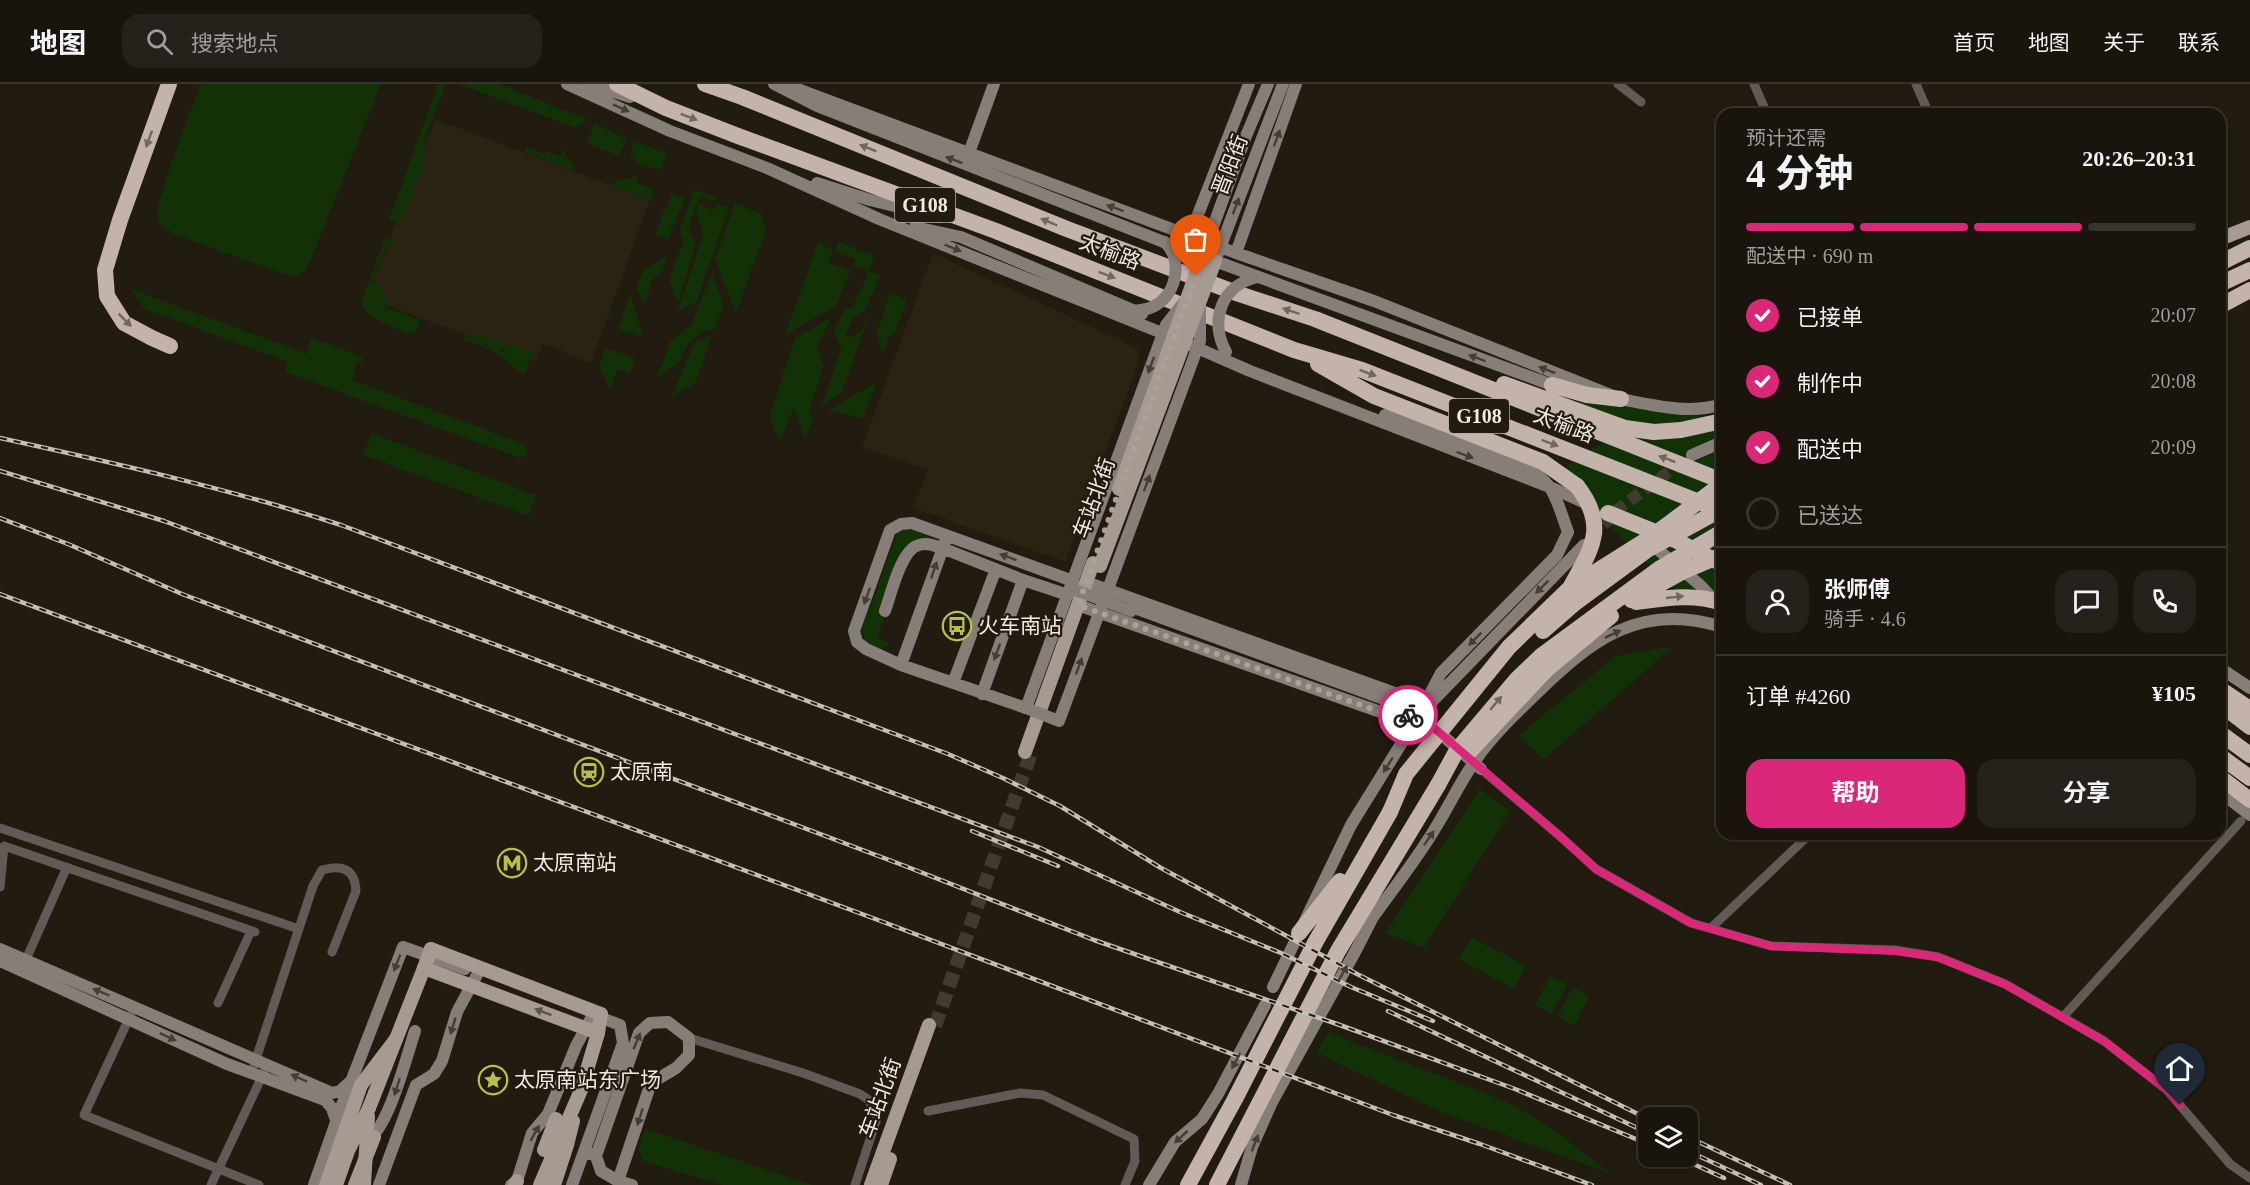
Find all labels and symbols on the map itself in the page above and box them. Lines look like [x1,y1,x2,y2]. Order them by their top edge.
one-way arrow [612,104,629,113]
one-way arrow [681,112,699,122]
one-way arrow [1273,129,1283,147]
one-way arrow [143,130,153,148]
street label: 晋阳街 [1208,131,1252,199]
one-way arrow [859,143,877,152]
one-way arrow [945,155,963,164]
road number: G108 [895,188,955,222]
one-way arrow [1231,197,1241,215]
one-way arrow [1106,202,1124,212]
pin [1170,214,1221,276]
one-way arrow [1039,217,1057,227]
street label: 太榆路 [1076,230,1144,274]
one-way arrow [944,244,962,253]
one-way arrow [1099,270,1117,280]
one-way arrow [1282,306,1300,315]
one-way arrow [118,313,132,327]
one-way arrow [1468,352,1486,362]
one-way arrow [1146,356,1156,374]
one-way arrow [1537,365,1555,375]
one-way arrow [1359,368,1377,378]
road number: G108 [1449,399,1509,433]
street label: 太榆路 [1530,403,1598,447]
one-way arrow [1541,439,1559,449]
one-way arrow [1456,450,1474,460]
street label: 车站北街 [1068,454,1120,542]
one-way arrow [1658,454,1676,464]
one-way arrow [1143,474,1152,492]
one-way arrow [999,552,1017,562]
one-way arrow [930,561,940,579]
one-way arrow [1536,579,1550,593]
one-way arrow [861,587,871,605]
one-way arrow [1665,592,1684,602]
bus stop icon: 火车南站 [941,610,973,642]
place label: 火车南站 [978,614,1062,638]
one-way arrow [1604,629,1621,638]
one-way arrow [1468,631,1482,646]
one-way arrow [992,643,1002,661]
one-way arrow [1075,657,1084,675]
courier [1378,685,1438,745]
one-way arrow [1490,696,1502,711]
station icon: 太原南 [573,756,605,788]
one-way arrow [1383,757,1394,773]
place label: 太原南 [610,760,673,784]
one-way arrow [1423,830,1434,846]
metro station icon: 太原南站 [496,847,528,879]
place label: 太原南站 [533,851,617,875]
one-way arrow [392,954,401,972]
one-way arrow [1338,965,1349,981]
one-way arrow [92,987,110,997]
one-way arrow [534,1007,552,1017]
one-way arrow [447,1017,457,1035]
one-way arrow [632,1032,642,1050]
one-way arrow [159,1033,176,1042]
pin [2154,1043,2205,1105]
one-way arrow [1231,1053,1241,1070]
street label: 车站北街 [854,1054,906,1142]
place icon: 太原南站东广场 [477,1064,509,1096]
place label: 太原南站东广场 [514,1068,661,1092]
one-way arrow [291,1074,308,1083]
one-way arrow [392,1078,401,1096]
one-way arrow [634,1108,644,1126]
one-way arrow [530,1124,540,1141]
one-way arrow [1175,1130,1189,1144]
one-way arrow [1251,1134,1260,1152]

